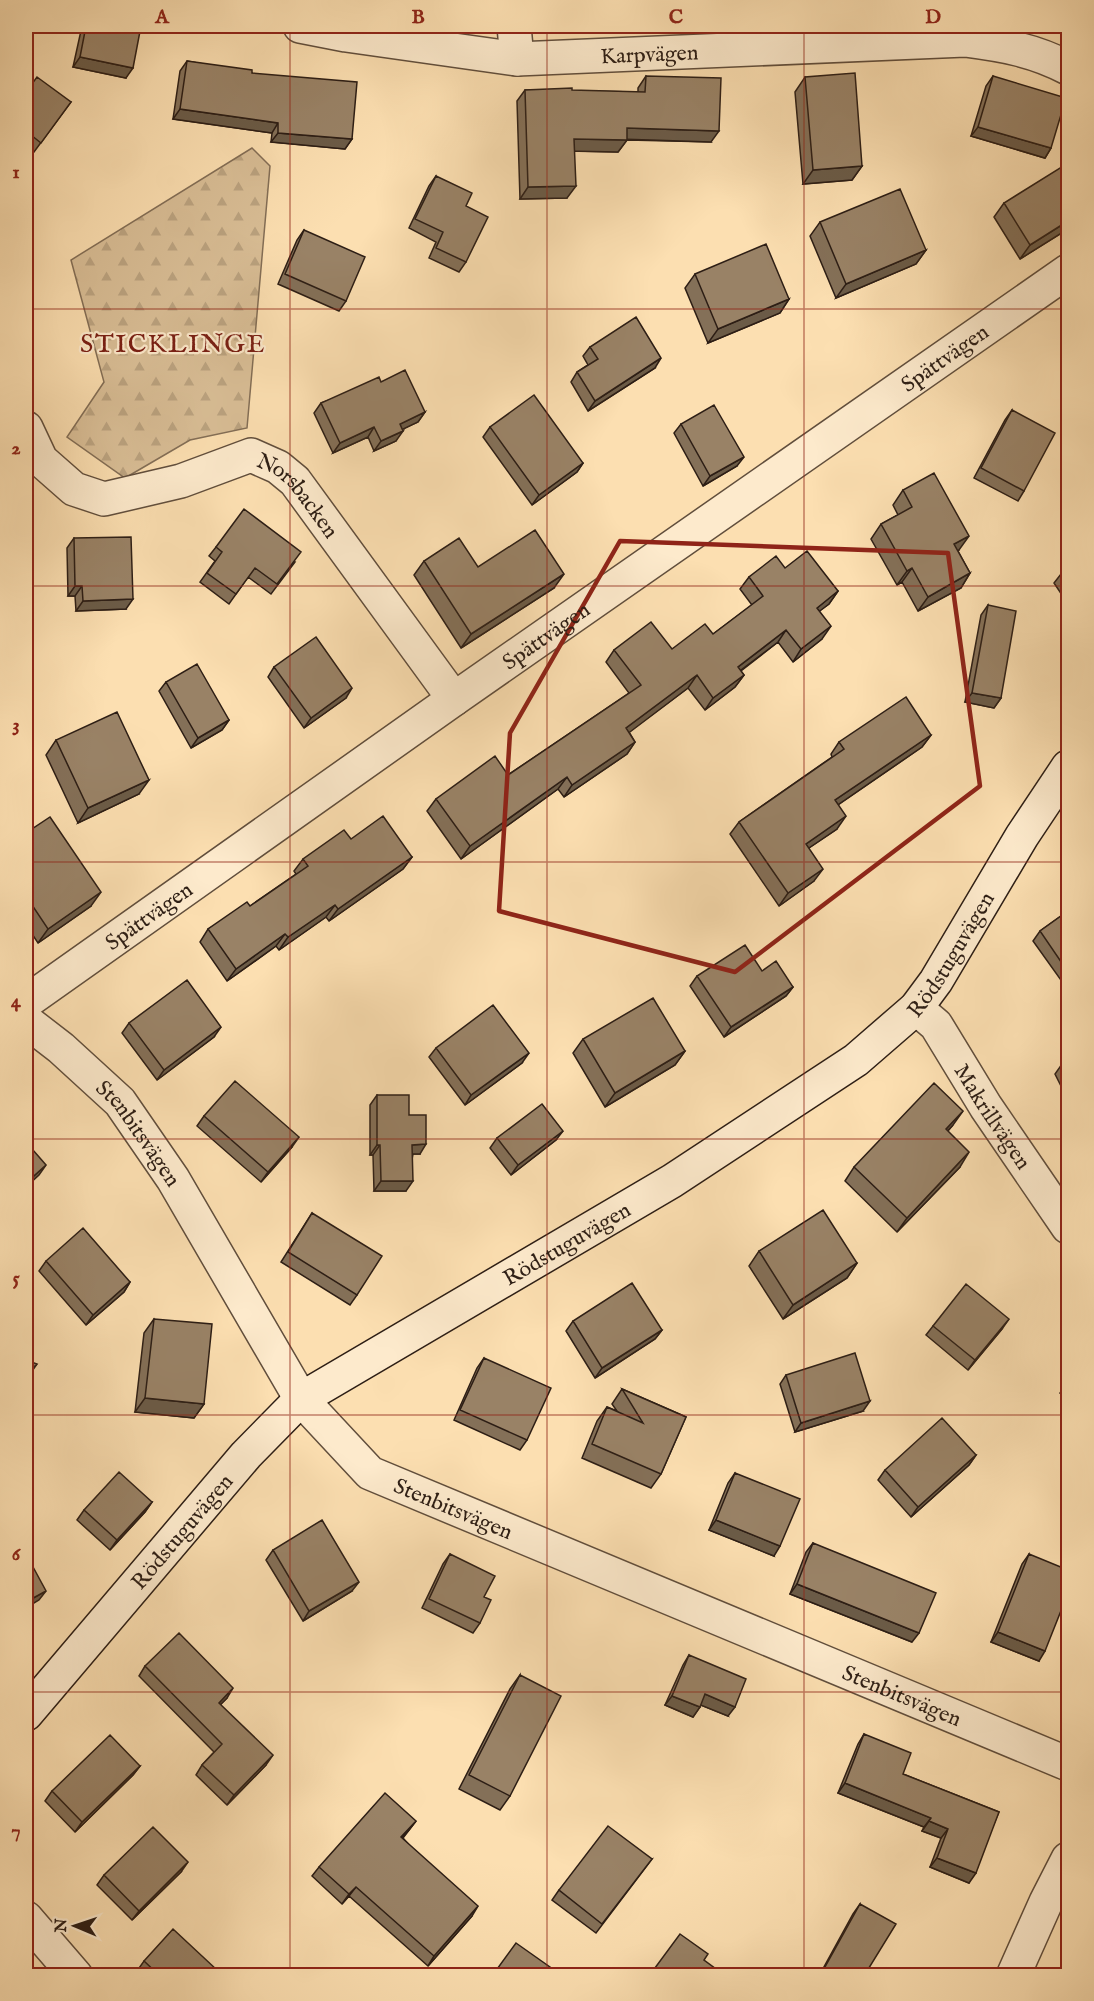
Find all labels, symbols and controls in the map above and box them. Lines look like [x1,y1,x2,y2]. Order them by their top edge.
text: A [154,5,170,30]
text: B [411,5,425,30]
text: C [669,5,683,30]
text: D [925,5,941,30]
street label: Karpvägen [600,39,699,71]
text: 1 [12,160,20,185]
street label: Spättvägen [896,318,995,399]
district label: STICKLINGE [80,328,266,361]
text: 2 [11,436,21,461]
street label: Norsbacken [252,447,344,545]
street label: Spättvägen [497,596,596,677]
text: 3 [12,713,20,738]
street label: Spättvägen [100,876,199,958]
street label: Rödstuguvägen [902,887,1002,1024]
text: 4 [11,989,22,1014]
street label: Makrillvägen [947,1059,1037,1176]
street label: Stenbitsvägen [89,1075,186,1193]
street label: Rödstuguvägen [498,1196,636,1293]
text: 5 [12,1266,20,1291]
street label: Rödstuguvägen [126,1468,240,1596]
street label: Stenbitsvägen [389,1472,517,1547]
text: 6 [12,1542,22,1567]
street label: Stenbitsvägen [838,1659,965,1734]
text: 7 [11,1819,21,1844]
north arrow [45,1896,105,1956]
text: N [52,1918,72,1934]

